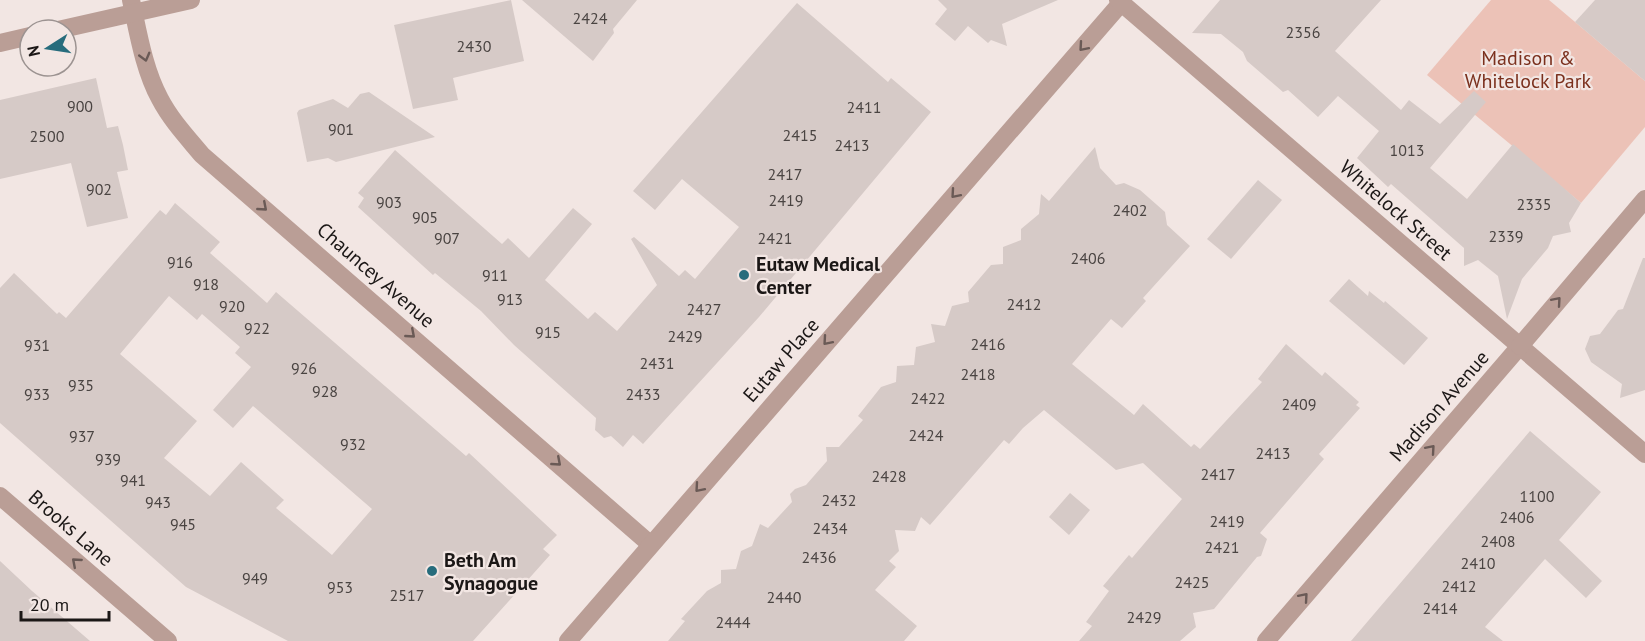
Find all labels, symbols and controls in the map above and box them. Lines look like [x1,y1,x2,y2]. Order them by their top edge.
house number: 2424 [573,8,608,28]
north arrow [18,18,78,78]
house number: 2356 [1286,22,1320,42]
house number: 2430 [457,36,492,56]
one-way arrow [1079,40,1090,51]
text: N [22,44,44,58]
park label: Madison & Whitelock Park [1465,45,1592,94]
one-way arrow [138,51,150,62]
house number: 900 [67,96,93,116]
house number: 2411 [847,97,881,117]
house number: 901 [328,119,354,139]
house number: 2415 [783,125,817,145]
house number: 2500 [30,126,65,146]
house number: 2413 [835,135,869,155]
house number: 1013 [1390,140,1424,160]
street label: Whitelock Street [1334,154,1458,266]
house number: 2417 [768,164,802,184]
house number: 902 [86,179,112,199]
one-way arrow [951,187,962,198]
house number: 2419 [769,190,803,210]
house number: 903 [376,192,402,212]
house number: 2335 [1517,194,1551,214]
one-way arrow [256,200,267,211]
house number: 2402 [1113,200,1147,220]
house number: 905 [412,207,438,227]
street label: Chauncey Avenue [312,217,440,333]
house number: 2339 [1489,226,1523,246]
house number: 907 [434,228,460,248]
house number: 2421 [758,228,792,248]
house number: 2406 [1071,248,1105,268]
place label: Eutaw Medical Center [756,251,880,300]
house number: 916 [167,252,193,272]
house number: 911 [482,265,508,285]
marker: Eutaw Medical Center [737,268,751,282]
house number: 918 [193,274,219,294]
house number: 913 [497,289,523,309]
house number: 2412 [1007,294,1041,314]
house number: 920 [219,296,245,316]
one-way arrow [1550,297,1561,308]
house number: 2427 [687,299,721,319]
street label: Eutaw Place [737,312,825,408]
house number: 922 [244,318,270,338]
house number: 915 [535,322,561,342]
house number: 2429 [668,326,702,346]
one-way arrow [404,327,415,338]
one-way arrow [823,334,834,345]
house number: 2416 [971,334,1005,354]
house number: 931 [24,335,50,355]
street label: Madison Avenue [1384,345,1494,467]
house number: 2431 [640,353,674,373]
house number: 926 [291,358,317,378]
house number: 2418 [961,364,995,384]
house number: 935 [68,375,94,395]
house number: 928 [312,381,338,401]
house number: 933 [24,384,50,404]
house number: 2433 [626,384,660,404]
house number: 2422 [911,388,945,408]
house number: 2409 [1282,394,1316,414]
house number: 2424 [909,425,944,445]
house number: 937 [69,426,95,446]
house number: 932 [340,434,366,454]
house number: 2413 [1256,443,1290,463]
one-way arrow [1424,445,1435,456]
house number: 939 [95,449,121,469]
one-way arrow [551,455,561,466]
house number: 2417 [1201,464,1235,484]
house number: 2428 [872,466,906,486]
house number: 941 [120,470,146,490]
one-way arrow [695,481,706,492]
street label: Brooks Lane [23,484,119,572]
house number: 1100 [1520,486,1555,506]
house number: 2432 [822,490,856,510]
house number: 943 [145,492,171,512]
house number: 2406 [1500,507,1534,527]
house number: 2419 [1210,511,1244,531]
house number: 945 [170,514,196,534]
house number: 2434 [813,518,848,538]
house number: 2408 [1481,531,1515,551]
house number: 2421 [1205,537,1239,557]
place label: Beth Am Synagogue [444,547,538,596]
house number: 2436 [802,547,836,567]
house number: 2410 [1461,553,1496,573]
one-way arrow [72,558,83,569]
marker: Beth Am Synagogue [425,564,439,578]
house number: 949 [242,568,268,588]
house number: 2425 [1175,572,1209,592]
house number: 2412 [1442,576,1476,596]
house number: 953 [327,577,353,597]
scale bar [21,584,110,622]
house number: 2517 [390,585,424,605]
house number: 2440 [767,587,802,607]
text: 20 m [30,593,69,616]
one-way arrow [1297,593,1308,604]
house number: 2414 [1423,598,1458,618]
house number: 2429 [1127,607,1161,627]
house number: 2444 [716,612,751,632]

